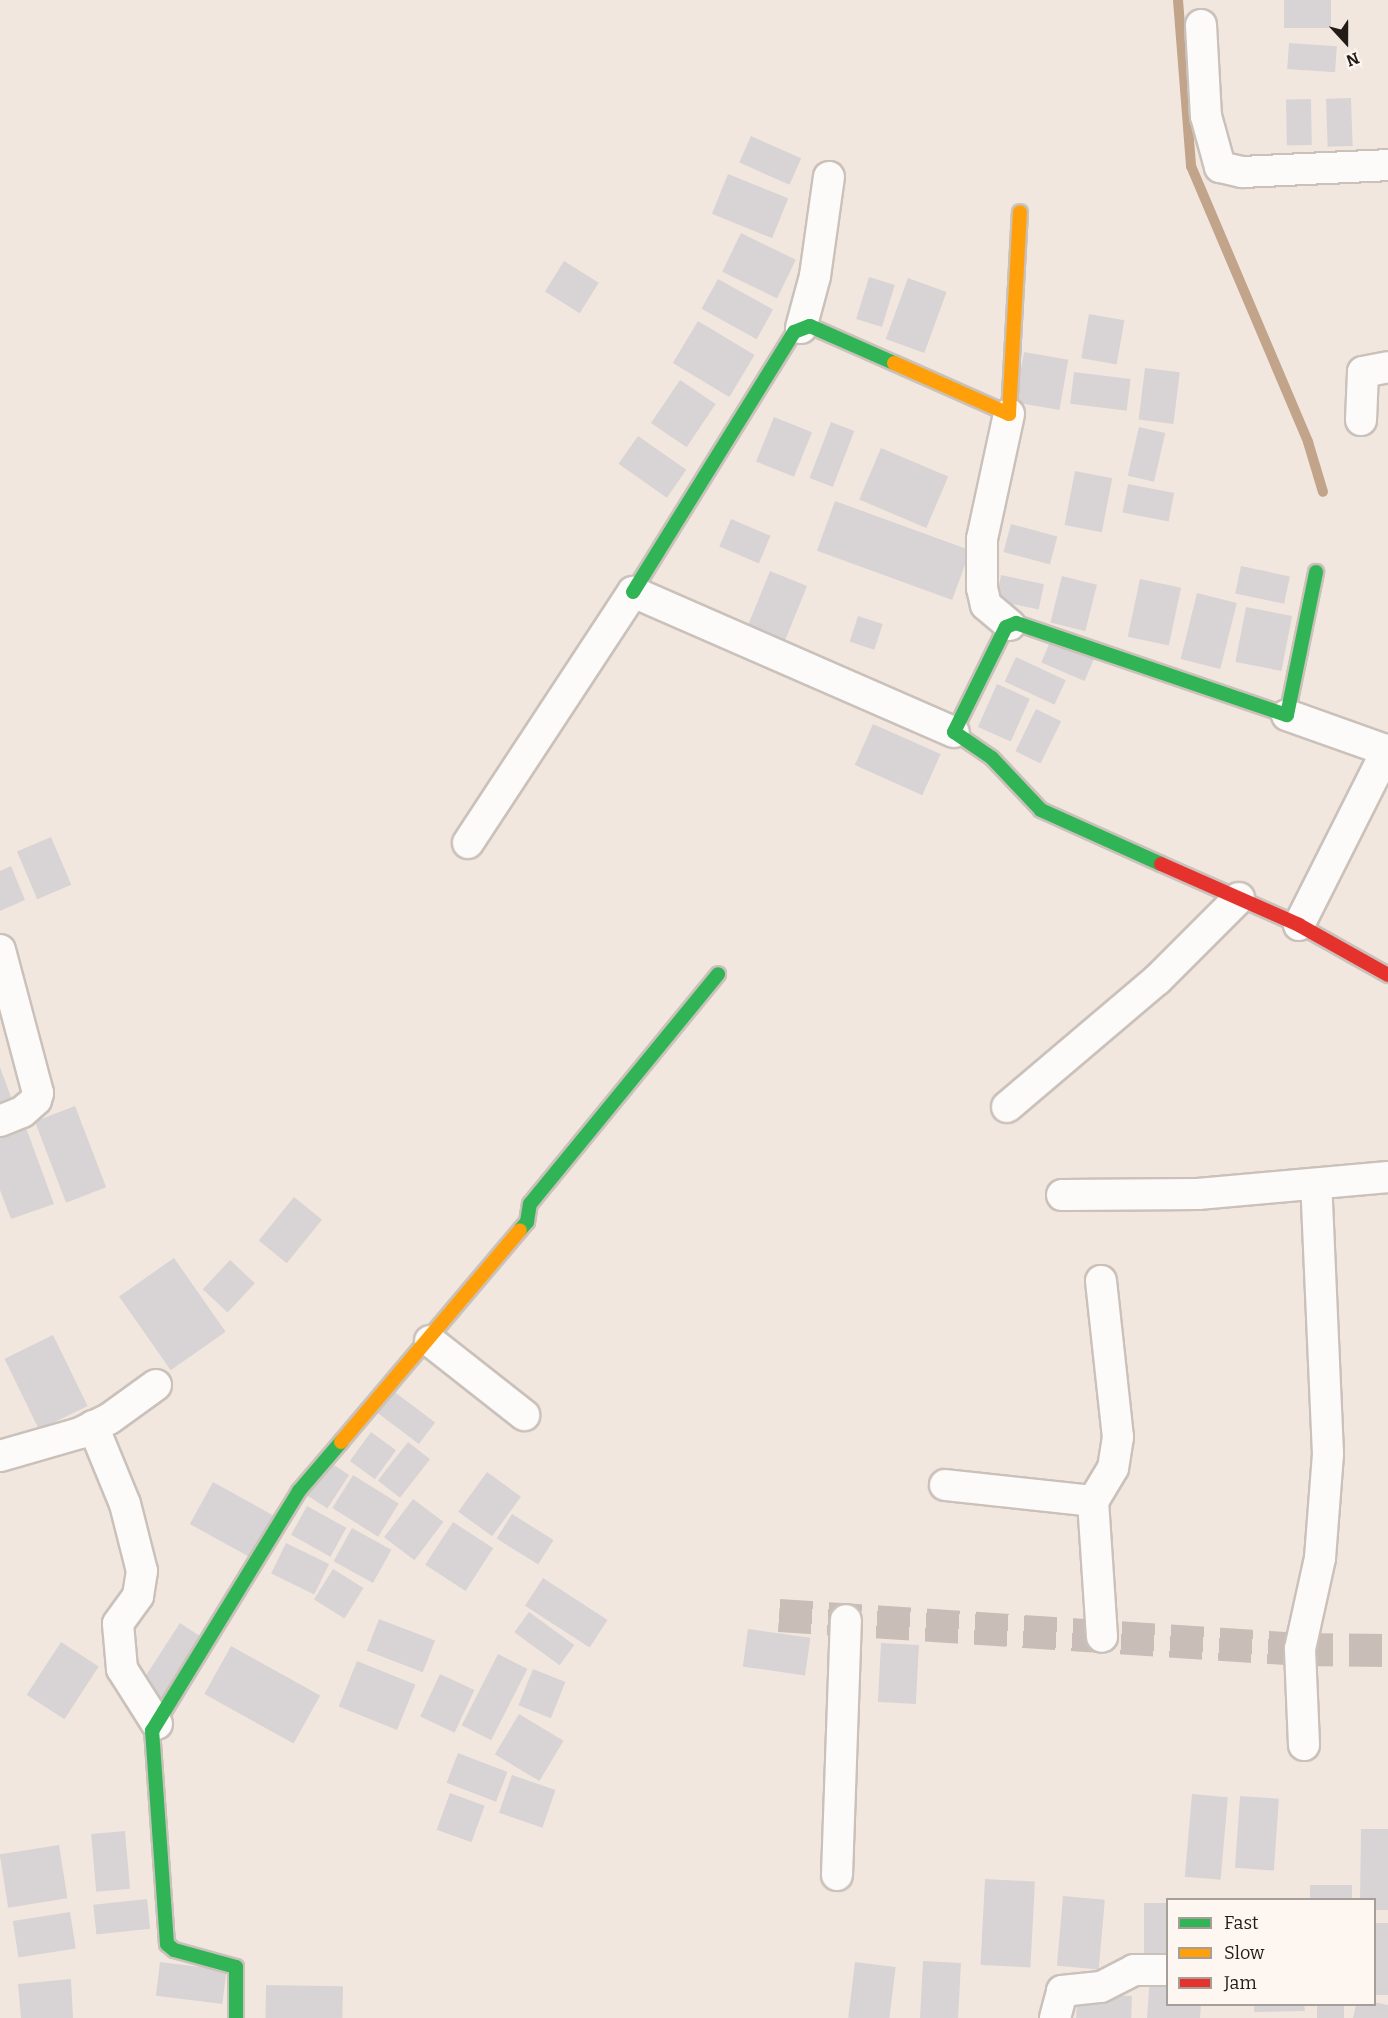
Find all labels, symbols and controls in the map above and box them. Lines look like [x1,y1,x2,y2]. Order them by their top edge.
north arrow [1316,12,1376,72]
text: N [1343,48,1362,70]
legend [1166,1898,1376,2006]
text: Fast [1224,1912,1259,1934]
text: Slow [1224,1942,1264,1964]
text: Jam [1224,1972,1257,1994]

